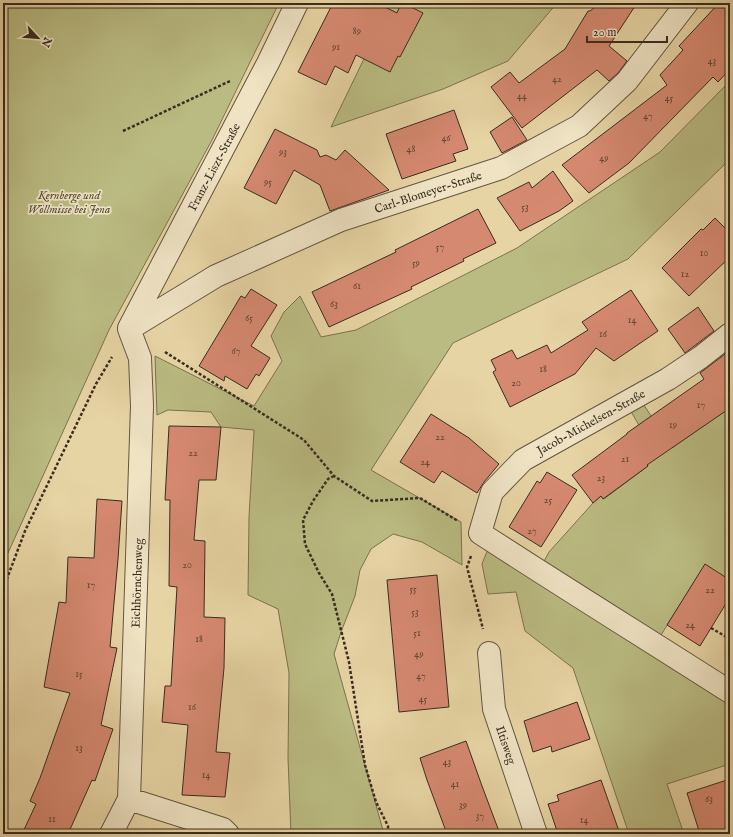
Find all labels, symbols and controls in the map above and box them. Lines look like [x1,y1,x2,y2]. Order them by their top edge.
north arrow [18,18,58,58]
scale bar [587,18,667,44]
house number: 89 [353,25,361,38]
text: 20 m [593,25,616,40]
text: N [38,34,55,50]
house number: 91 [331,41,340,54]
house number: 43 [708,55,717,68]
house number: 42 [552,73,562,86]
house number: 44 [517,90,527,103]
house number: 45 [665,92,674,105]
house number: 47 [643,110,653,123]
street label: Franz-Liszt-Straße [185,120,244,214]
house number: 46 [441,132,451,145]
house number: 48 [407,143,415,156]
house number: 93 [278,146,287,159]
house number: 49 [599,152,609,165]
street label: Carl-Blomeyer-Straße [372,168,484,217]
house number: 95 [263,176,272,189]
park label: Kernberge und Wöllmisse bei Jena [28,188,110,217]
house number: 53 [521,201,529,214]
house number: 57 [436,241,444,254]
house number: 10 [700,247,708,260]
house number: 59 [412,257,420,270]
house number: 12 [681,268,690,281]
house number: 61 [353,280,361,293]
house number: 63 [330,298,338,311]
house number: 65 [245,312,253,325]
house number: 14 [628,314,636,327]
house number: 16 [599,328,608,341]
house number: 67 [232,345,241,358]
house number: 18 [539,363,547,376]
house number: 20 [511,377,521,390]
street label: Jacob-Michelsen-Straße [533,386,649,460]
house number: 17 [697,399,706,412]
house number: 19 [669,419,677,432]
house number: 22 [435,431,445,444]
house number: 22 [188,447,198,460]
house number: 21 [621,453,629,466]
house number: 24 [420,456,430,469]
house number: 23 [597,472,605,485]
house number: 25 [544,494,553,507]
house number: 27 [527,525,537,538]
street label: Eichhörnchenweg [128,537,147,628]
house number: 20 [182,559,192,572]
house number: 17 [87,579,96,592]
house number: 55 [409,583,417,596]
house number: 22 [705,584,715,597]
house number: 53 [411,606,419,619]
house number: 24 [685,619,695,632]
house number: 51 [413,627,421,640]
house number: 18 [195,633,203,646]
house number: 49 [414,648,424,661]
house number: 15 [75,668,83,681]
house number: 47 [416,670,426,683]
house number: 45 [419,693,428,706]
house number: 16 [188,701,197,714]
street label: Iltisweg [492,724,519,767]
house number: 13 [75,742,83,755]
house number: 43 [443,756,452,769]
house number: 14 [202,769,210,782]
house number: 41 [451,778,460,791]
house number: 63 [705,793,713,806]
house number: 39 [459,799,467,812]
house number: 37 [476,810,485,823]
house number: 11 [48,813,56,826]
house number: 14 [580,814,588,827]

